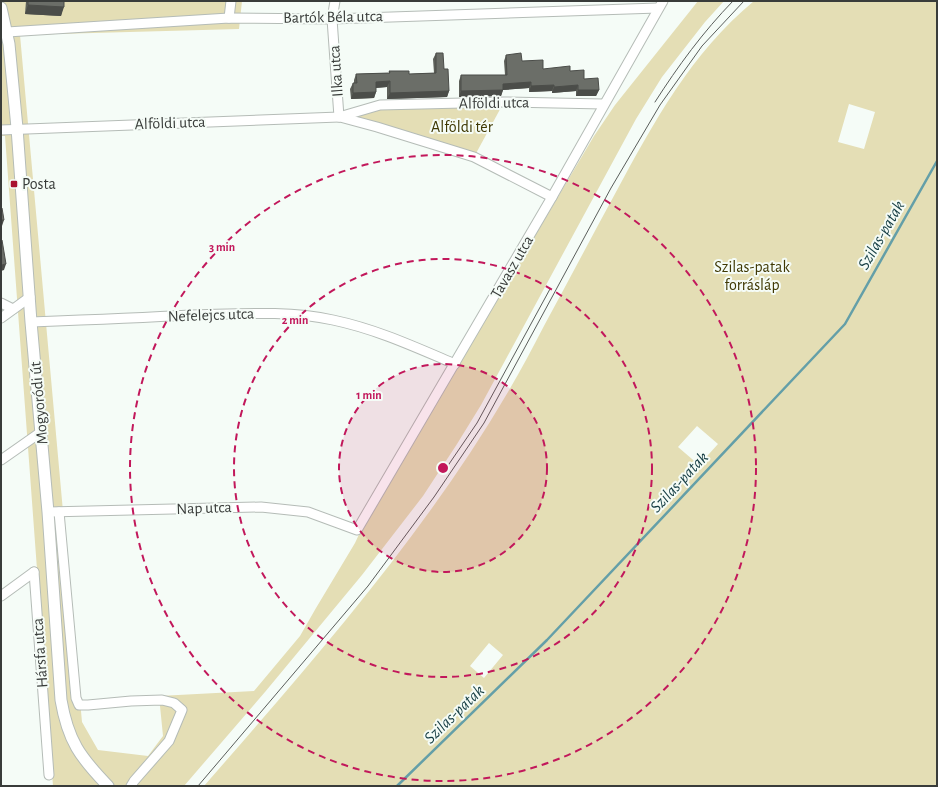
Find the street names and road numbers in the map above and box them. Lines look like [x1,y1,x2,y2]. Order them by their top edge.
street label: Bartók Béla utca [283,8,383,26]
street label: Ilka utca [326,45,346,97]
street label: Alföldi utca [458,94,530,112]
street label: Alföldi utca [134,114,206,132]
street label: Tavasz utca [488,233,536,301]
street label: Nefelejcs utca [167,305,255,326]
street label: Mogyoródi út [27,361,52,445]
street label: Nap utca [176,499,232,517]
street label: Hársfa utca [30,617,50,689]

